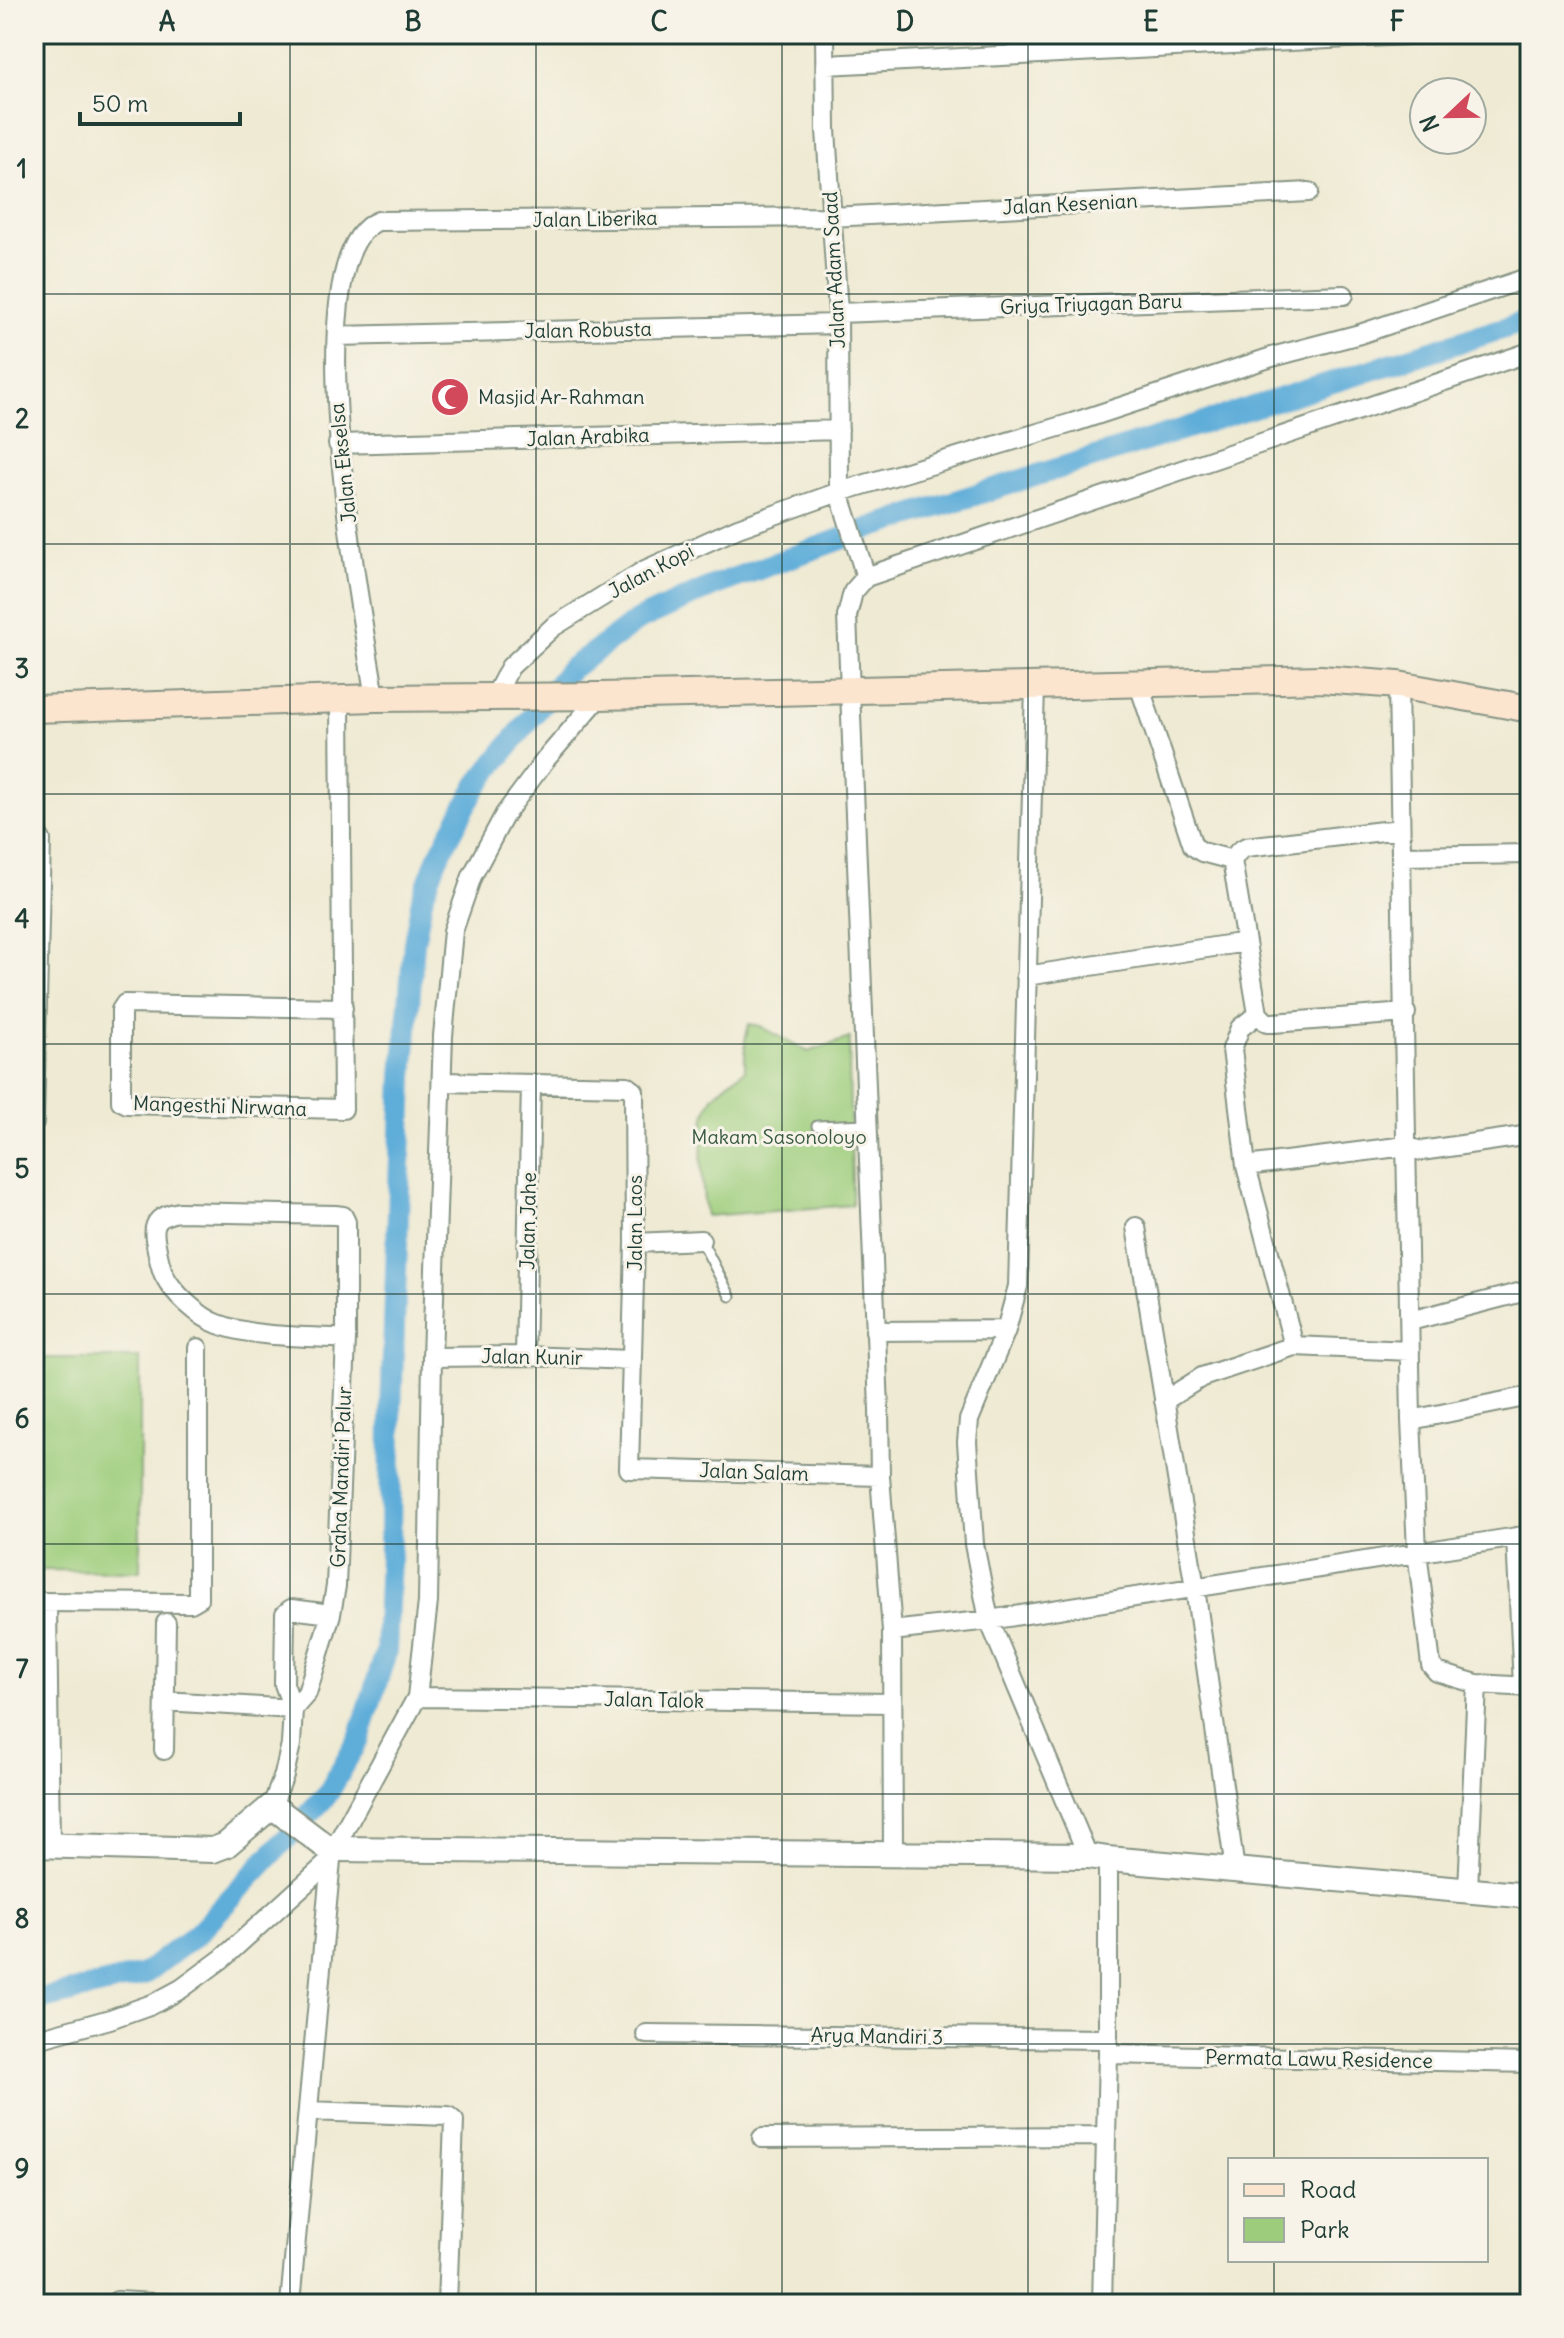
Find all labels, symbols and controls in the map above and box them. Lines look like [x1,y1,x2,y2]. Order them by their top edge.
text: A [159,5,176,38]
text: B [404,5,422,38]
text: C [650,5,668,38]
text: D [896,5,914,38]
text: E [1143,5,1159,38]
text: F [1390,5,1405,38]
scale bar [80,76,240,126]
north arrow [1408,76,1488,156]
text: 50 m [92,88,148,118]
text: N [1414,111,1445,136]
text: 1 [17,152,27,185]
street label: Jalan Kesenian [1002,187,1138,220]
street label: Jalan Adam Saad [817,190,850,349]
street label: Jalan Liberika [532,205,658,232]
street label: Griya Triyagan Baru [999,288,1183,319]
street label: Jalan Robusta [524,316,652,343]
mosque icon: Masjid Ar-Rahman [429,376,471,418]
place label: Masjid Ar-Rahman [478,384,645,409]
text: 2 [15,402,29,435]
street label: Jalan Ekselsa [324,402,361,524]
street label: Jalan Arabika [526,422,650,451]
street label: Jalan Kopi [604,538,698,603]
text: 3 [15,652,29,685]
text: 4 [14,902,30,935]
street label: Mangesthi Nirwana [133,1090,307,1121]
park label: Makam Sasonoloyo [691,1124,867,1149]
text: 5 [15,1152,30,1185]
street label: Jalan Jahe [514,1172,541,1270]
street label: Jalan Laos [622,1175,647,1271]
street label: Jalan Kunir [481,1343,583,1370]
street label: Graha Mandiri Palur [325,1386,356,1568]
text: 6 [14,1402,30,1435]
street label: Jalan Salam [699,1457,809,1486]
text: 7 [16,1652,29,1685]
street label: Jalan Talok [604,1686,704,1713]
text: 8 [15,1902,29,1935]
street label: Arya Mandiri 3 [810,2022,944,2049]
street label: Permata Lawu Residence [1205,2044,1433,2073]
text: 9 [15,2152,29,2185]
legend [1228,2158,1488,2262]
text: Road [1300,2174,1356,2204]
text: Park [1300,2214,1350,2244]

